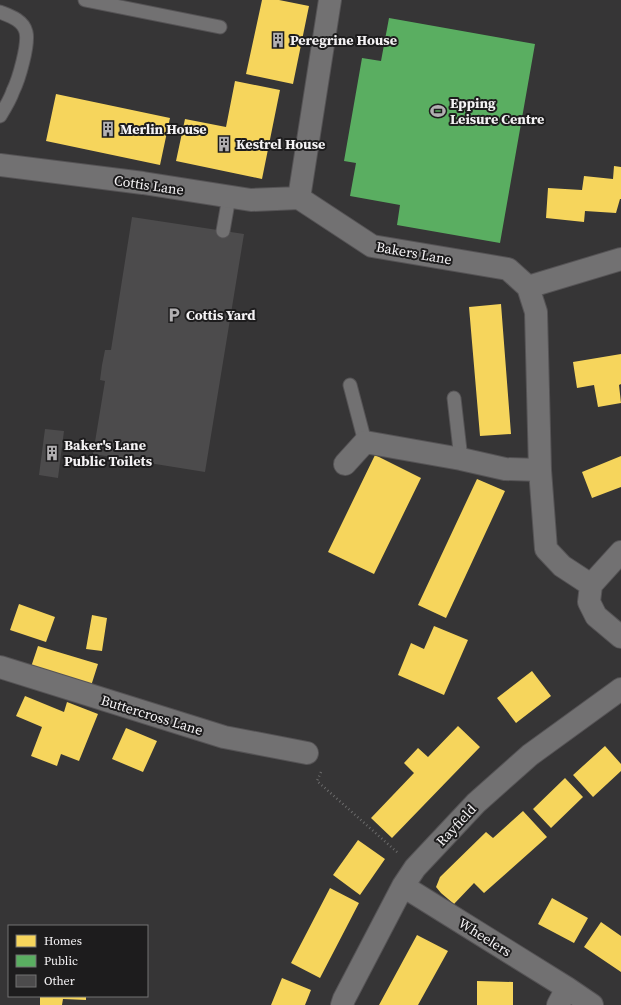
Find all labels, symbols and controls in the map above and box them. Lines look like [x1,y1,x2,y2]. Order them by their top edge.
place label: Peregrine House [290,30,397,50]
building icon: Peregrine House [269,31,287,49]
place label: Epping Leisure Centre [450,93,544,129]
sports icon: Epping Leisure Centre [429,102,447,120]
place label: Merlin House [120,119,207,139]
building icon: Merlin House [99,120,117,138]
place label: Kestrel House [236,134,325,154]
building icon: Kestrel House [215,135,233,153]
street label: Cottis Lane [113,170,185,200]
street label: Bakers Lane [375,237,453,269]
place label: Cottis Yard [186,305,256,325]
parking icon: Cottis Yard [165,306,183,324]
place label: Baker's Lane Public Toilets [64,435,153,471]
building icon: Baker's Lane Public Toilets [43,444,61,462]
street label: Buttercross Lane [99,690,205,740]
street label: Rayfield [431,800,481,850]
street label: Wheelers [455,913,515,961]
legend [8,925,148,997]
text: Homes [44,933,82,949]
text: Public [44,953,78,969]
text: Other [44,973,75,989]

